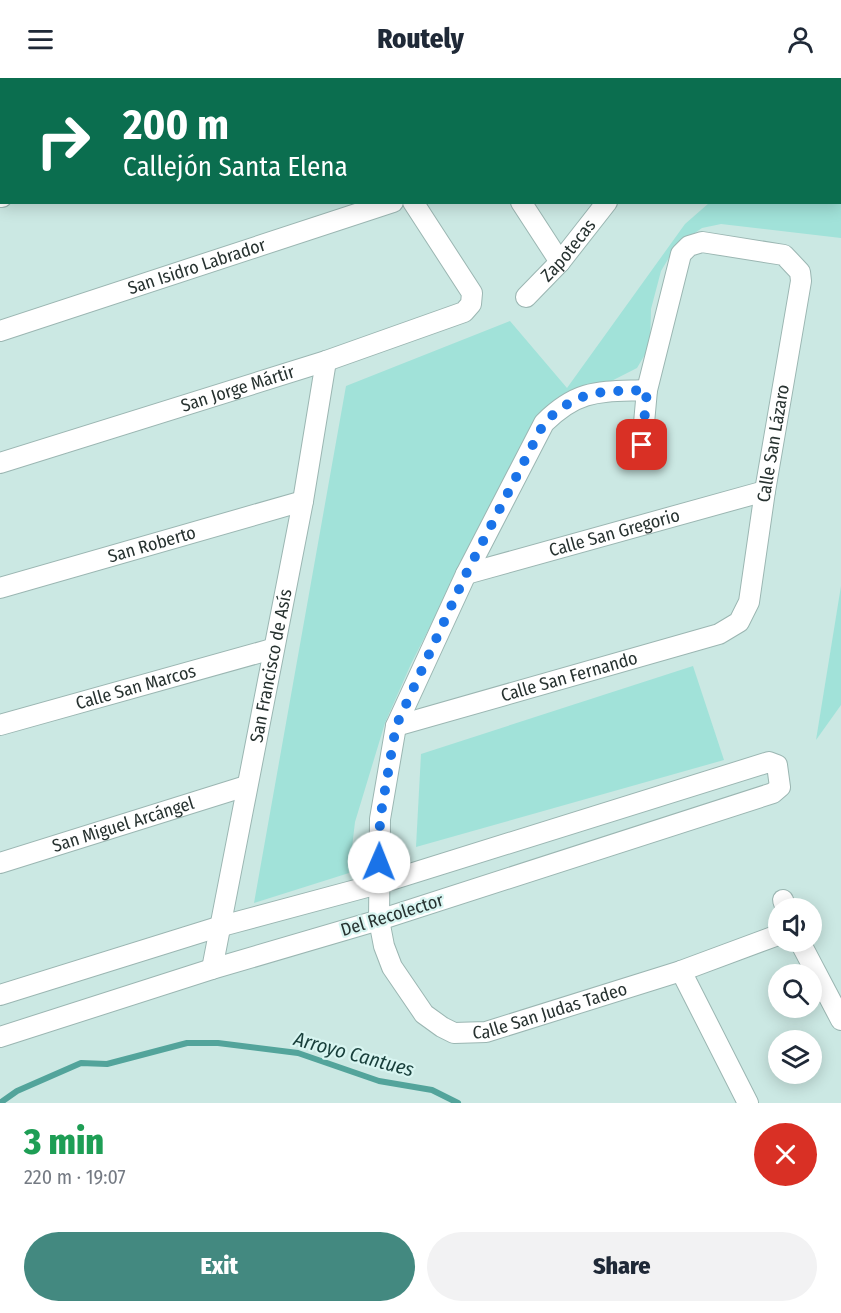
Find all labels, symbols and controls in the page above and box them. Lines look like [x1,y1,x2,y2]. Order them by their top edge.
icon: menu [24,23,57,56]
text: Routely [377,23,464,55]
icon: person [784,23,817,56]
text: 200 m [123,100,229,150]
icon: right [24,102,102,180]
text: Callejón Santa Elena [123,151,348,183]
street label: Zapotecas [536,214,601,286]
street label: San Isidro Labrador [125,233,269,299]
street label: San Jorge Mártir [178,360,298,417]
street label: Calle San Lázaro [752,383,794,504]
pin [616,419,667,470]
icon: arrive [625,428,658,461]
street label: Calle San Gregorio [547,504,682,561]
street label: San Roberto [105,521,198,567]
street label: San Francisco de Asís [245,587,297,744]
street label: Calle San Fernando [498,647,640,707]
street label: Calle San Marcos [73,660,199,714]
street label: San Miguel Arcángel [49,792,197,857]
position arrow [347,830,411,894]
street label: Del Recolector [338,889,447,941]
map controls [768,898,822,1084]
button: sound [768,898,822,952]
button: search [768,964,822,1018]
street label: Calle San Judas Tadeo [472,978,630,1043]
water label: Arroyo Cantues [290,1026,417,1082]
button: layers [768,1030,822,1084]
text: 3 min [24,1120,104,1164]
button: close [754,1123,817,1186]
text: 220 m · 19:07 [24,1165,126,1189]
button: Exit [24,1232,415,1301]
button: Share [427,1232,817,1301]

